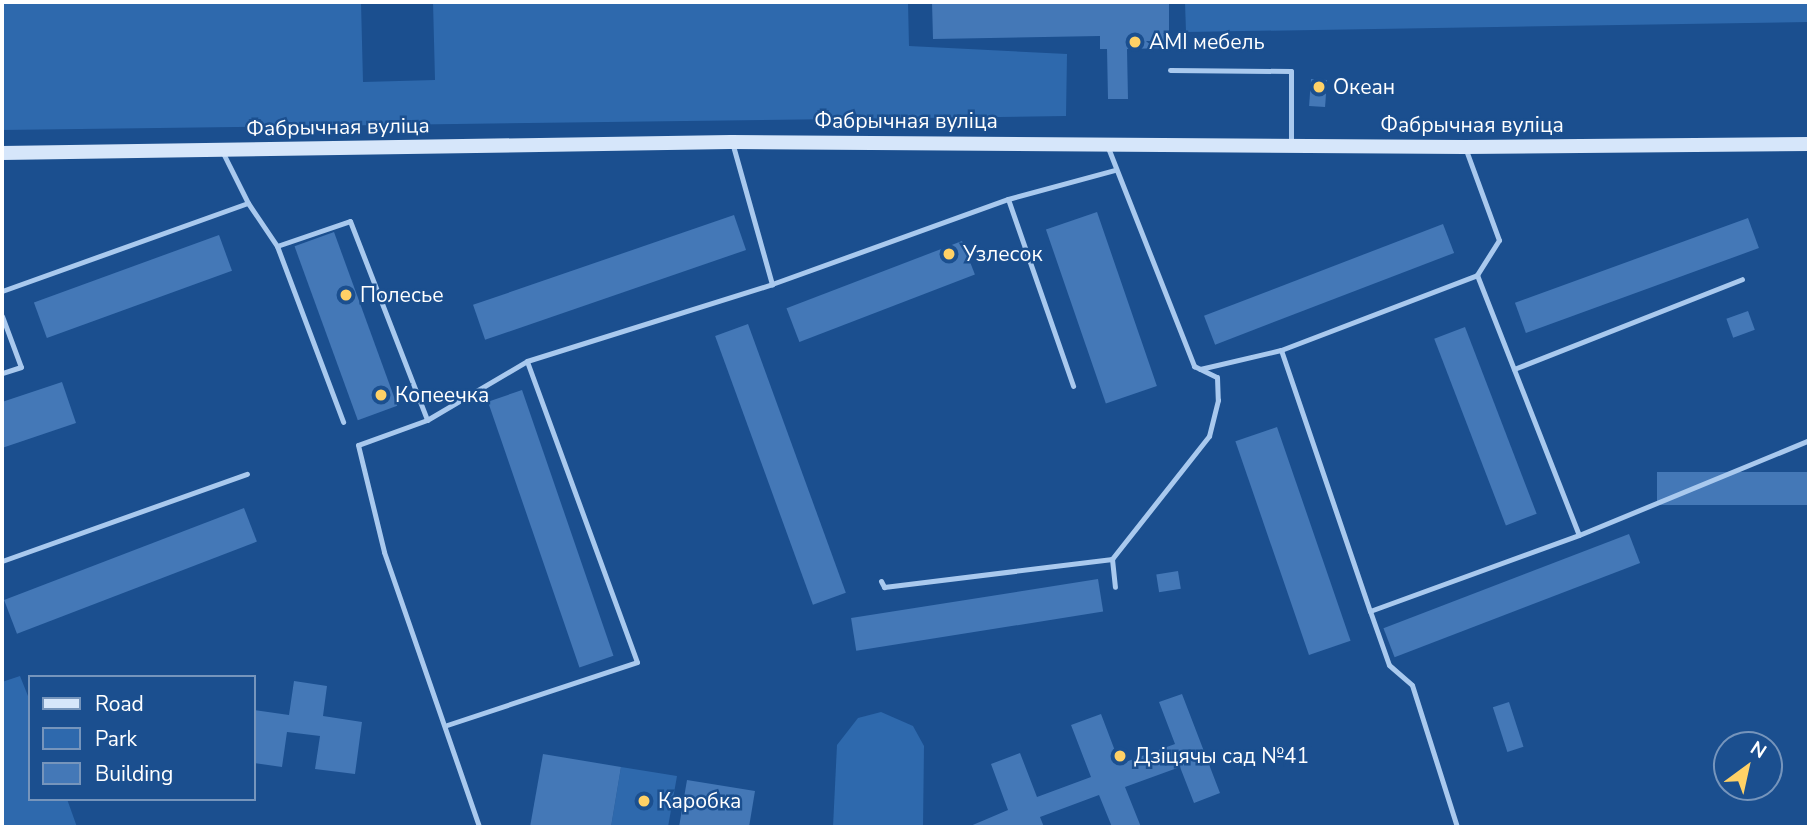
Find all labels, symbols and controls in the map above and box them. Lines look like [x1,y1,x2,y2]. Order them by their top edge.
place label: AMI мебель [1149,29,1265,55]
marker: AMI мебель [1127,34,1143,50]
place label: Океан [1333,74,1395,100]
marker: Океан [1311,79,1327,95]
street label: Фабрычная вуліца [814,108,998,134]
street label: Фабрычная вуліца [1380,112,1564,138]
street label: Фабрычная вуліца [246,113,430,141]
place label: Узлесок [963,241,1042,267]
marker: Узлесок [941,246,957,262]
place label: Полесье [360,282,444,308]
marker: Полесье [338,287,354,303]
place label: Копеечка [395,382,489,408]
marker: Копеечка [373,387,389,403]
legend [28,675,256,801]
text: Road [95,690,144,718]
text: Park [95,725,137,753]
north arrow [1713,731,1783,801]
text: N [1745,735,1771,765]
place label: Дзіцячы сад №41 [1134,743,1309,769]
marker: Дзіцячы сад №41 [1112,748,1128,764]
text: Building [95,760,173,788]
place label: Каробка [658,788,741,814]
marker: Каробка [636,793,652,809]

